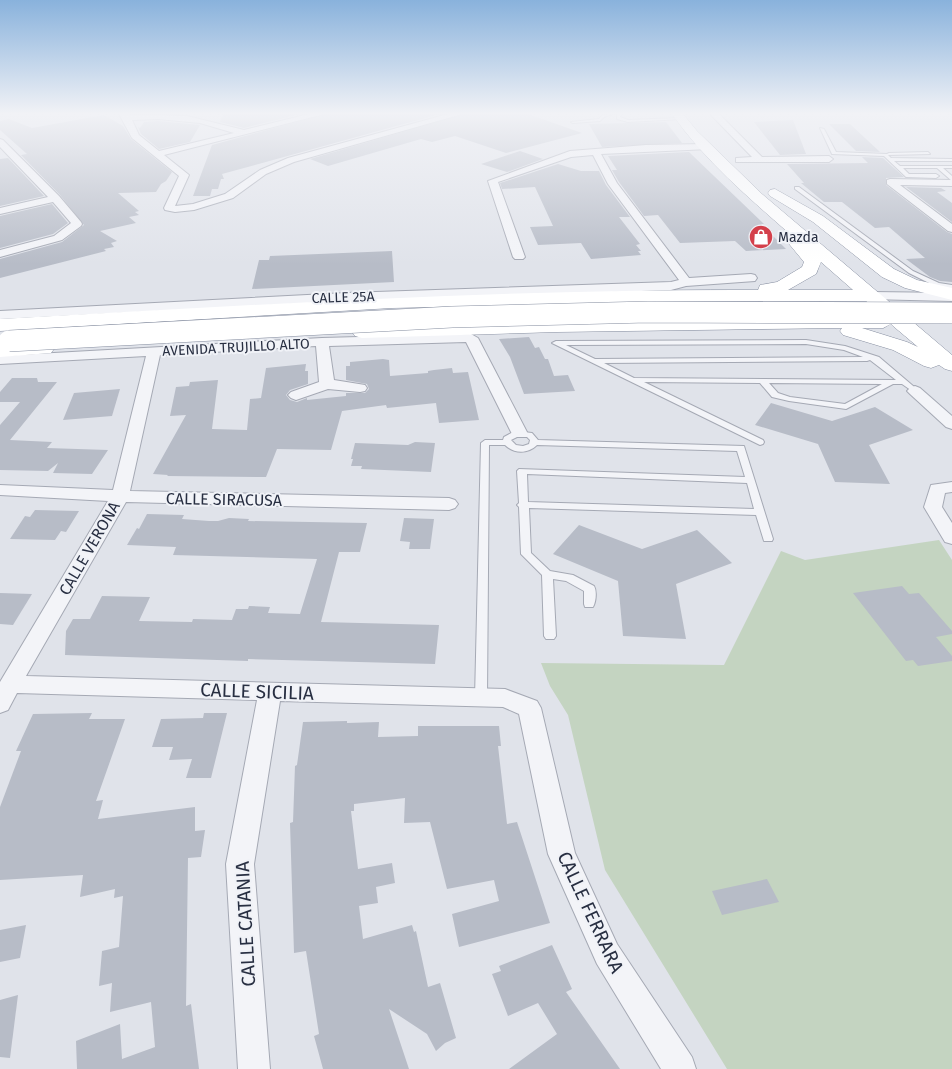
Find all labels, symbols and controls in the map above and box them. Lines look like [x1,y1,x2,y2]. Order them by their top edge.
shop icon: Mazda [748,224,774,250]
place label: Mazda [778,229,819,246]
street label: CALLE 25A [311,288,375,307]
street label: AVENIDA TRUJILLO ALTO [162,335,310,360]
street label: CALLE SIRACUSA [166,489,283,510]
street label: CALLE VERONA [55,497,124,598]
street label: CALLE SICILIA [200,678,314,705]
street label: CALLE FERRARA [552,848,629,977]
street label: CALLE CATANIA [231,861,260,987]

